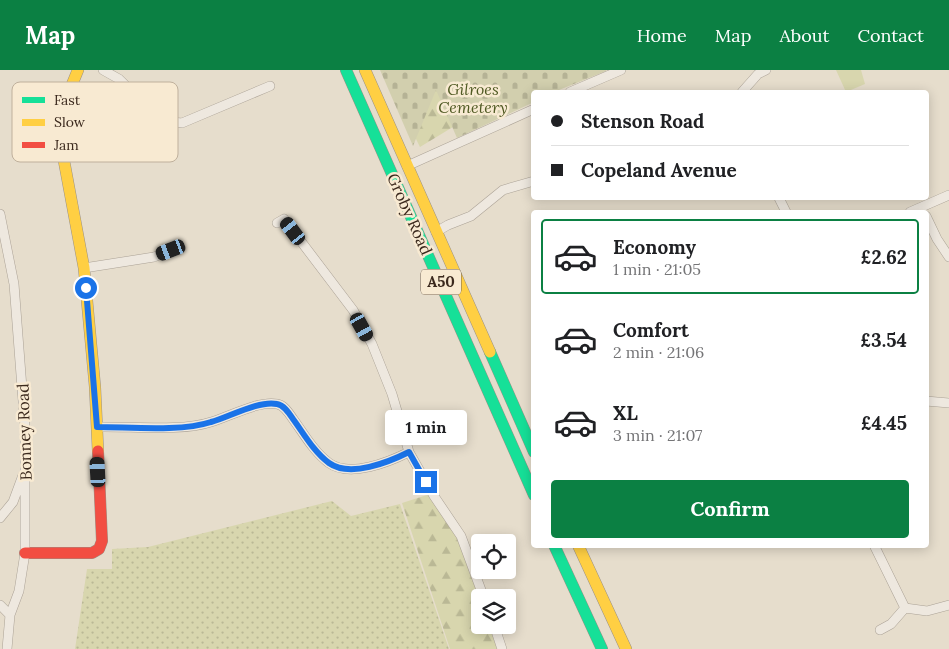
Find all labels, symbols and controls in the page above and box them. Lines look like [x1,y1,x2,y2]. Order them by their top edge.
text: Map [25,20,75,51]
text: Home [637,24,687,47]
text: Map [715,24,751,47]
text: About [779,24,829,47]
text: Contact [857,24,924,47]
park label: Gilroes Cemetery [438,79,508,117]
legend [12,82,178,162]
text: Fast [54,91,81,109]
text: Stenson Road [581,109,704,133]
text: Slow [54,113,86,131]
text: Jam [53,136,79,154]
text: Copeland Avenue [581,158,737,182]
street label: Groby Road [383,170,437,258]
car [277,215,308,247]
icon: car [553,234,598,279]
text: Economy [613,235,696,259]
car [154,238,187,262]
text: £2.62 [861,245,907,269]
text: 1 min · 21:05 [613,259,701,279]
road number: A50 [421,270,461,294]
route start [75,277,97,299]
car [348,310,375,344]
icon: car [553,317,598,362]
text: Comfort [613,318,689,342]
text: £3.54 [860,328,907,352]
text: 2 min · 21:06 [613,342,704,362]
street label: Bonney Road [12,383,36,481]
icon: car [553,400,598,445]
text: XL [613,401,638,425]
callout: 1 min [385,410,467,444]
text: £4.45 [861,411,907,435]
text: 1 min [406,417,446,437]
text: 3 min · 21:07 [613,425,702,445]
car [89,457,106,487]
route end [415,471,437,493]
button: Confirm [551,480,909,538]
map controls [471,534,516,634]
button: locate [471,534,516,579]
button: layers [471,589,516,634]

